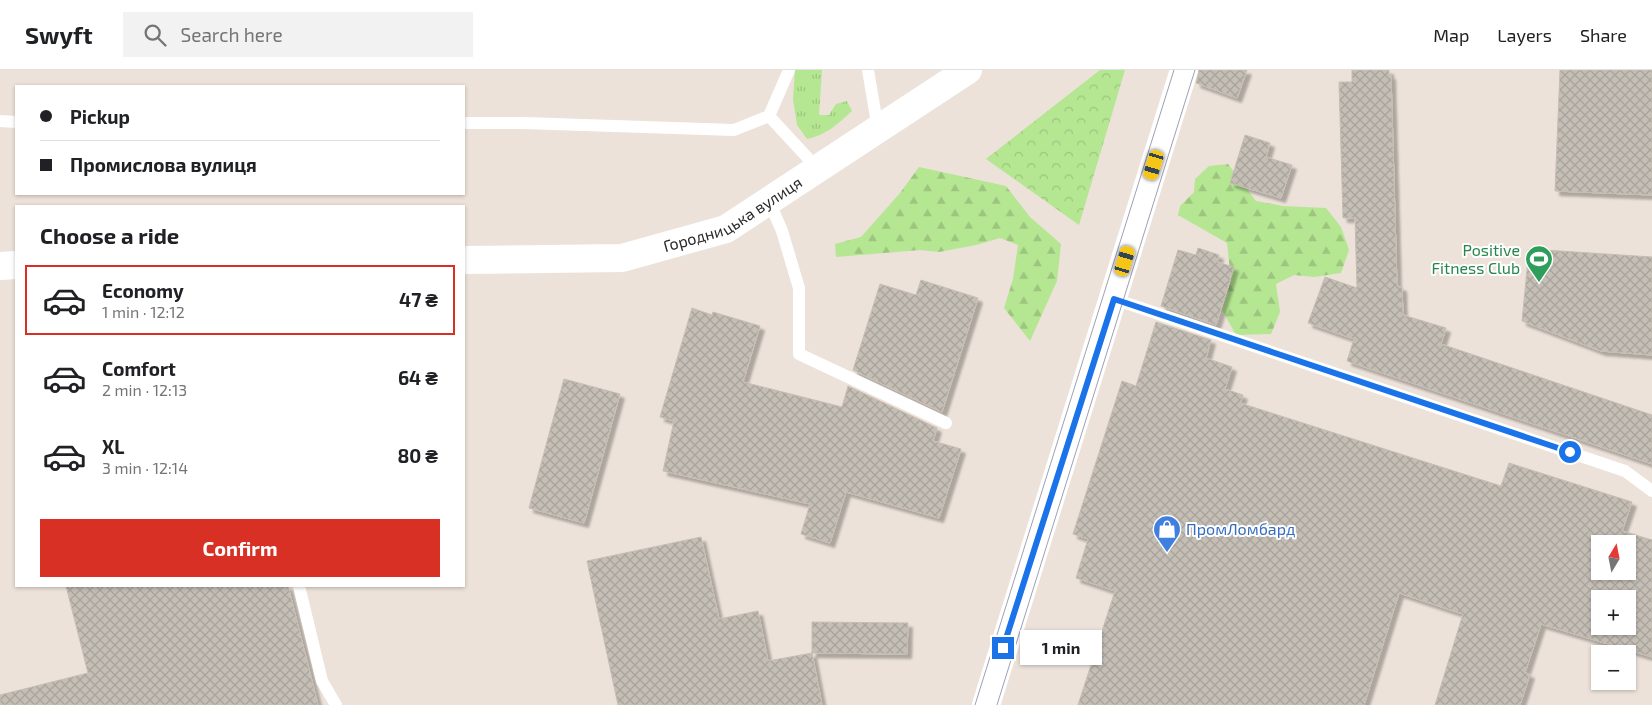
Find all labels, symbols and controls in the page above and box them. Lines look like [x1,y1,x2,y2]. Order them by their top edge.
search box [123,12,473,57]
text: Swyft [25,20,93,49]
icon: search [141,21,169,49]
text: Search here [181,23,283,46]
text: Map [1433,24,1469,46]
text: Layers [1497,24,1552,46]
text: Share [1580,24,1627,46]
text: Pickup [70,105,130,128]
car [1142,148,1165,182]
text: Промислова вулиця [70,153,257,176]
street label: Городницька вулиця [661,172,805,255]
text: Choose a ride [40,222,179,248]
place label: Positive Fitness Club [1431,240,1520,277]
car [1113,244,1136,278]
sports icon: Positive Fitness Club [1524,244,1554,283]
icon: car [42,278,87,323]
text: Economy [102,279,184,302]
text: 47 ₴ [399,288,438,311]
text: 1 min · 12:12 [102,302,185,321]
icon: car [42,356,87,401]
text: Comfort [102,357,176,380]
text: 64 ₴ [398,366,438,389]
text: 2 min · 12:13 [102,380,187,399]
icon: car [42,434,87,479]
text: XL [102,435,124,458]
route start [1559,441,1581,463]
text: 80 ₴ [397,444,438,467]
text: 3 min · 12:14 [102,458,188,477]
shop icon: ПромЛомбард [1152,514,1182,553]
button: Confirm [40,519,440,577]
place label: ПромЛомбард [1186,519,1295,538]
north arrow [1591,535,1636,580]
map controls [1591,535,1636,690]
button: + [1591,590,1636,635]
callout: 1 min [1020,630,1103,666]
route end [992,637,1014,659]
text: 1 min [1042,638,1080,657]
button: − [1591,645,1636,690]

